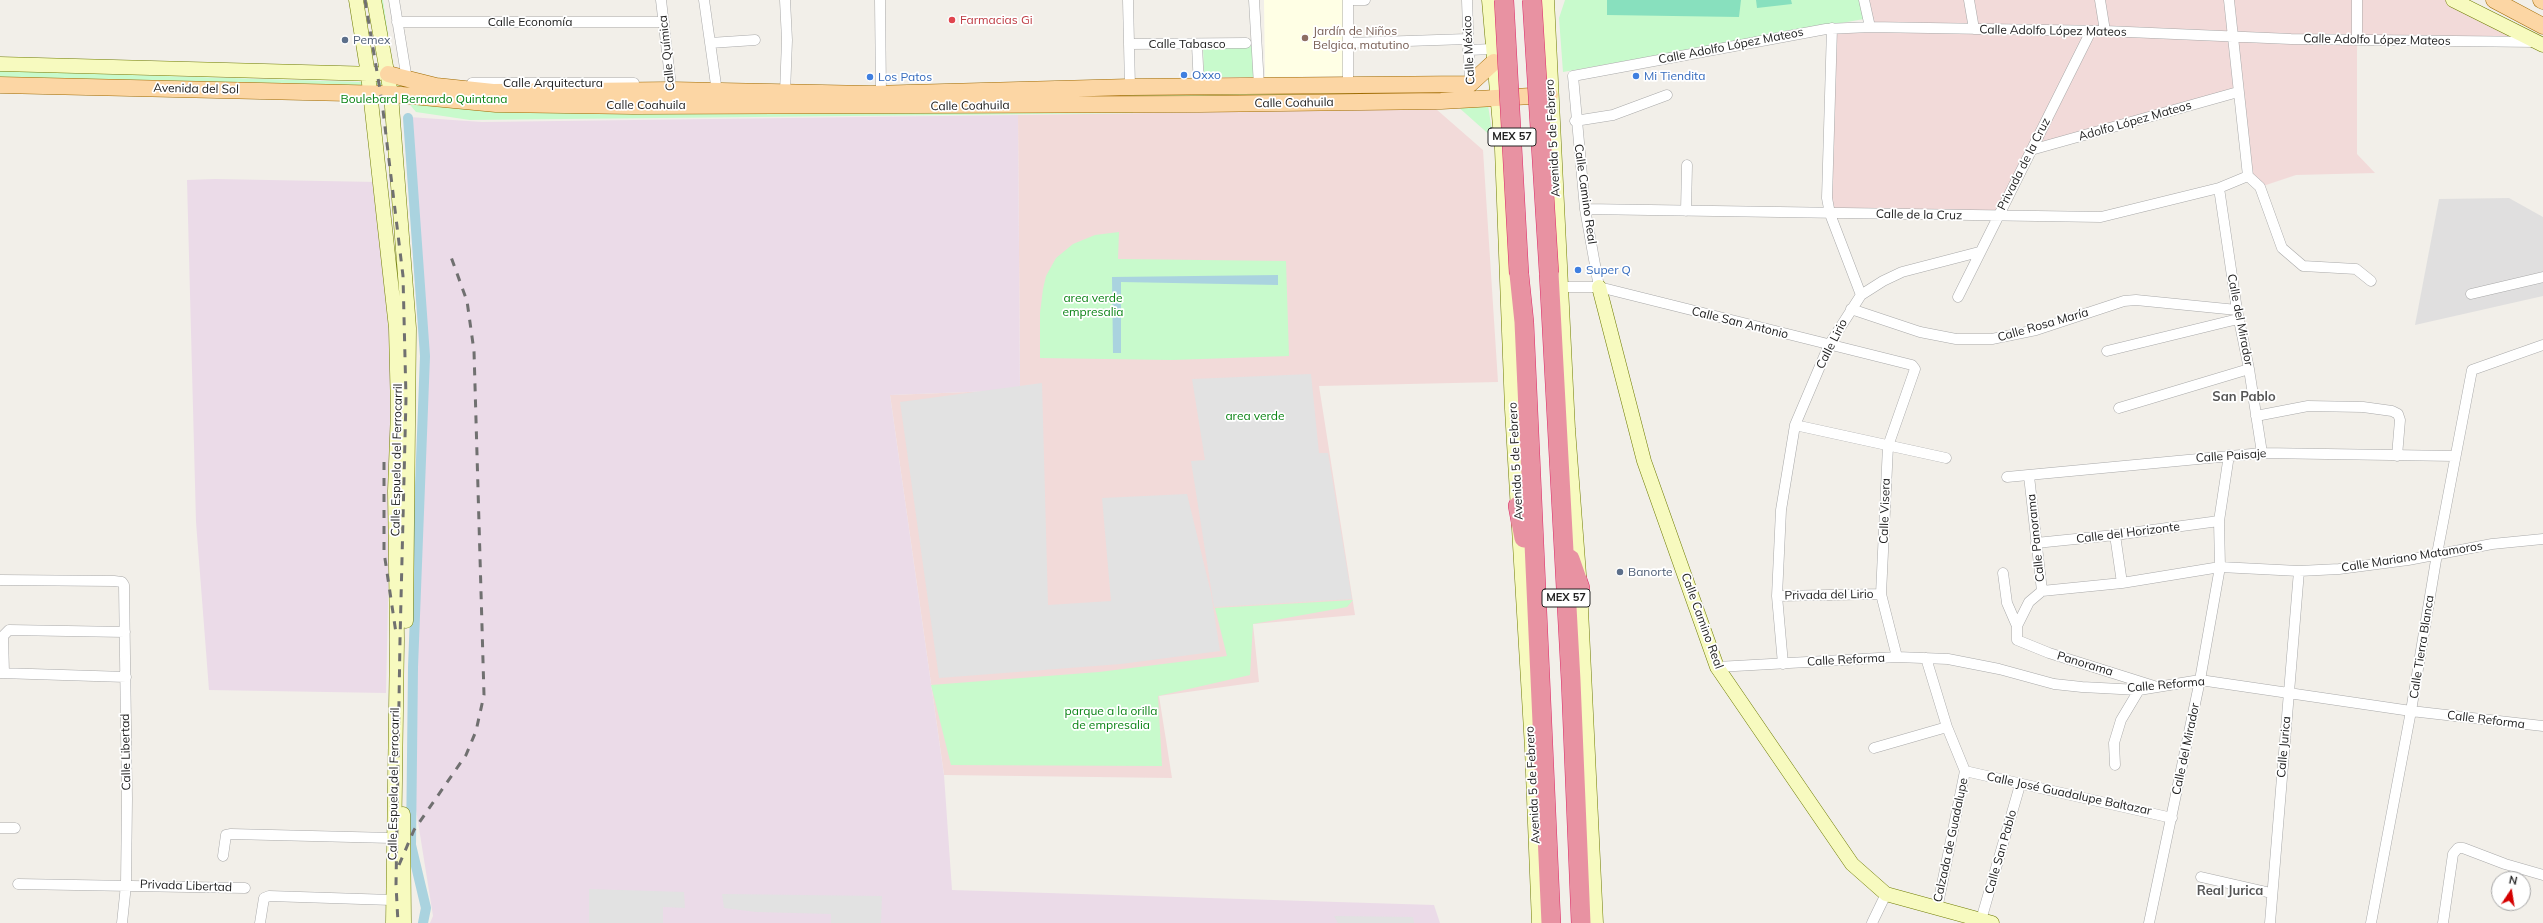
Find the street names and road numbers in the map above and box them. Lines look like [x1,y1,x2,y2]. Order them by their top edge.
street label: Calle Química [656,14,678,92]
street label: Calle Economía [488,15,572,29]
street label: Calle México [1460,15,1478,85]
street label: Calle Adolfo López Mateos [1979,23,2127,39]
street label: Calle Adolfo López Mateos [1657,25,1805,67]
street label: Calle Adolfo López Mateos [2303,32,2451,48]
street label: Calle Tabasco [1148,37,1226,51]
street label: Calle Arquitectura [503,76,603,90]
street label: Avenida 5 de Febrero [1543,79,1563,197]
street label: Avenida del Sol [153,81,239,97]
street label: Calle Coahuila [1254,95,1334,111]
street label: Calle Coahuila [606,98,686,112]
street label: Calle Coahuila [930,98,1010,114]
street label: Adolfo López Mateos [2077,98,2193,144]
street label: Privada de la Cruz [1995,115,2053,213]
road number: MEX 57 [1488,128,1536,146]
street label: Calle Camino Real [1571,143,1599,245]
street label: Calle de la Cruz [1876,207,1962,223]
street label: Calle del Mirador [2224,273,2256,367]
street label: Calle San Antonio [1690,304,1790,342]
street label: Calle Rosa María [1996,305,2090,345]
street label: Calle Lirio [1813,317,1851,371]
street label: Calle Espuela del Ferrocarril [388,383,406,537]
street label: Avenida 5 de Febrero [1506,402,1526,520]
street label: Calle Paisaje [2195,446,2267,466]
street label: Calle Visera [1877,478,1893,544]
street label: Calle Panorama [2024,493,2048,583]
street label: Calle del Horizonte [2075,520,2181,546]
street label: Calle Mariano Matamoros [2340,539,2484,575]
street label: Calle Camino Real [1678,571,1726,671]
street label: Privada del Lirio [1784,587,1874,603]
road number: MEX 57 [1542,589,1590,607]
street label: Calle Tierra Blanca [2407,594,2437,700]
street label: Panorama [2055,649,2115,679]
street label: Calle Reforma [1807,651,1885,669]
street label: Calle Reforma [2126,674,2206,696]
street label: Calle del Mirador [2169,702,2203,796]
street label: Calle Espuela del Ferrocarril [385,707,403,861]
street label: Calle Reforma [2446,708,2526,732]
street label: Calle Libertad [118,713,134,791]
street label: Calle Jurica [2274,716,2294,778]
street label: Avenida 5 de Febrero [1523,726,1543,844]
street label: Calle José Guadalupe Baltazar [1985,769,2153,819]
street label: Calzada de Guadalupe [1931,777,1971,903]
street label: Calle San Pablo [1982,808,2020,896]
street label: Privada Libertad [140,877,232,895]

